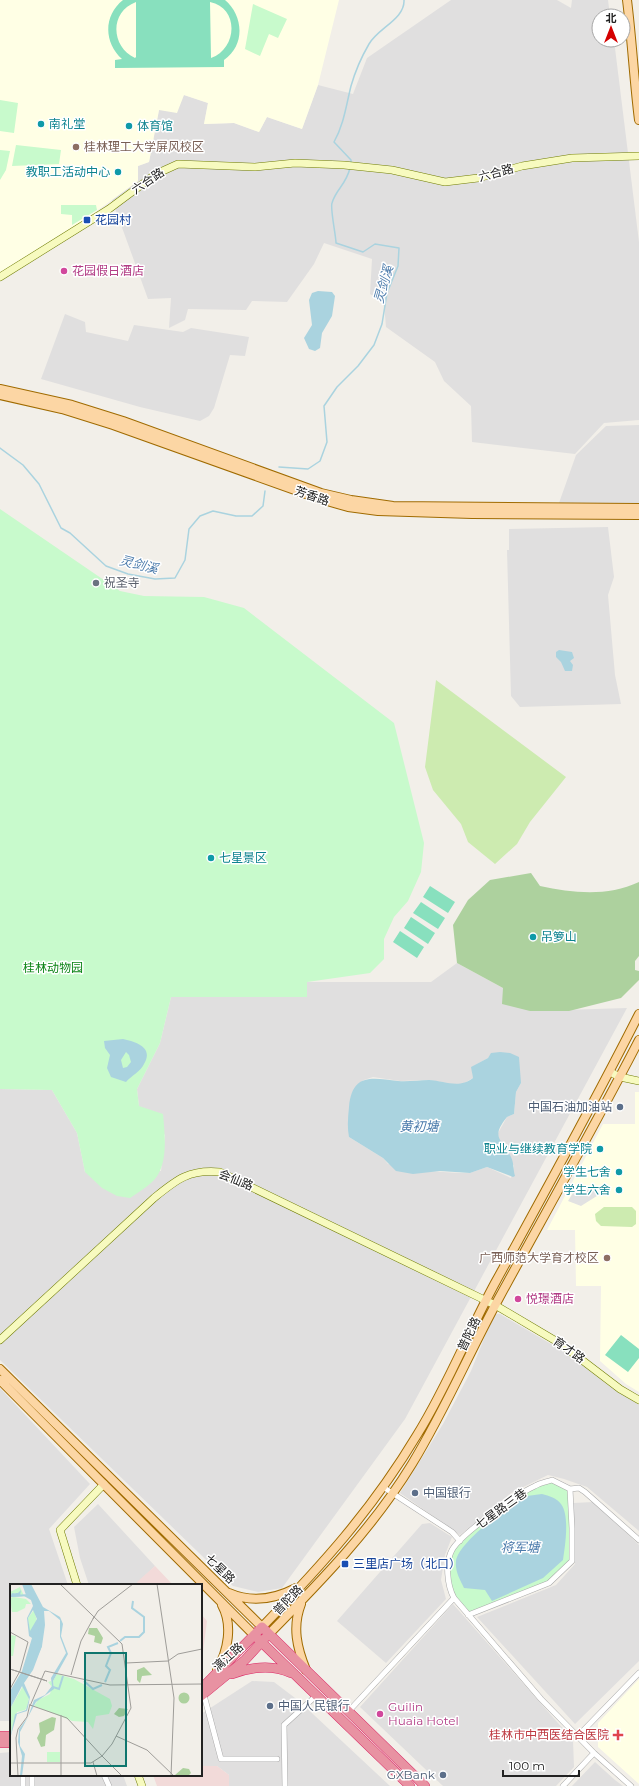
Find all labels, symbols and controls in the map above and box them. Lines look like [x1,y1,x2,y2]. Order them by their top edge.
north arrow [591,8,631,48]
text: 北 [606,11,617,25]
place label: 南礼堂 [49,116,85,131]
place label: 体育馆 [137,118,173,133]
marker: 南礼堂 [36,119,46,129]
marker: 体育馆 [124,121,134,131]
place label: 桂林理工大学屏风校区 [84,139,204,154]
marker: 桂林理工大学屏风校区 [71,142,81,152]
street label: 六合路 [477,161,515,184]
place label: 教职工活动中心 [26,164,110,179]
street label: 六合路 [129,164,167,197]
marker: 教职工活动中心 [113,167,123,177]
place label: 花园村 [95,212,132,227]
marker: 花园村 [82,215,92,225]
water label: 灵剑溪 [370,261,397,305]
place label: 花园假日酒店 [72,263,144,278]
marker: 花园假日酒店 [59,266,69,276]
street label: 芳香路 [293,483,332,508]
water label: 灵剑溪 [118,552,162,577]
place label: 祝圣寺 [104,575,140,590]
marker: 祝圣寺 [91,578,101,588]
place label: 七星景区 [219,850,267,865]
marker: 七星景区 [206,853,216,863]
place label: 吊箩山 [541,929,577,944]
marker: 吊箩山 [528,932,538,942]
park label: 桂林动物园 [23,960,83,975]
place label: 中国石油加油站 [528,1099,612,1114]
marker: 中国石油加油站 [615,1102,625,1112]
water label: 黄初塘 [399,1118,440,1134]
place label: 职业与继续教育学院 [484,1141,592,1156]
marker: 职业与继续教育学院 [595,1144,605,1154]
place label: 学生七舍 [563,1164,611,1179]
street label: 会仙路 [217,1166,256,1193]
marker: 学生七舍 [614,1167,624,1177]
place label: 学生六舍 [563,1182,611,1197]
marker: 学生六舍 [614,1185,624,1195]
place label: 广西师范大学育才校区 [479,1250,599,1265]
marker: 广西师范大学育才校区 [602,1253,612,1263]
place label: 悦璟酒店 [526,1291,574,1306]
marker: 悦璟酒店 [513,1294,523,1304]
street label: 普陀路 [454,1314,483,1353]
street label: 育才路 [550,1333,588,1366]
place label: 中国银行 [423,1485,471,1500]
street label: 七星路三巷 [472,1485,529,1532]
marker: 中国银行 [410,1488,420,1498]
water label: 将军塘 [500,1539,541,1555]
street label: 七星路 [202,1551,239,1587]
place label: 三里店广场（北口） [353,1556,461,1571]
marker: 三里店广场（北口） [340,1559,350,1569]
street label: 普陀路 [270,1581,306,1618]
inset map [10,1584,202,1776]
street label: 漓江路 [209,1639,246,1674]
place label: 中国人民银行 [278,1698,350,1713]
place label: Guilin Huaia Hotel [388,1699,459,1728]
marker: 中国人民银行 [265,1701,275,1711]
marker: Guilin Huaia Hotel [375,1709,385,1719]
place label: 桂林市中西医结合医院 [489,1727,609,1742]
marker: 桂林市中西医结合医院 [612,1729,624,1741]
scale bar [503,1752,579,1778]
text: 100 m [509,1758,545,1773]
place label: GXBank [387,1767,436,1782]
marker: GXBank [438,1770,448,1780]

